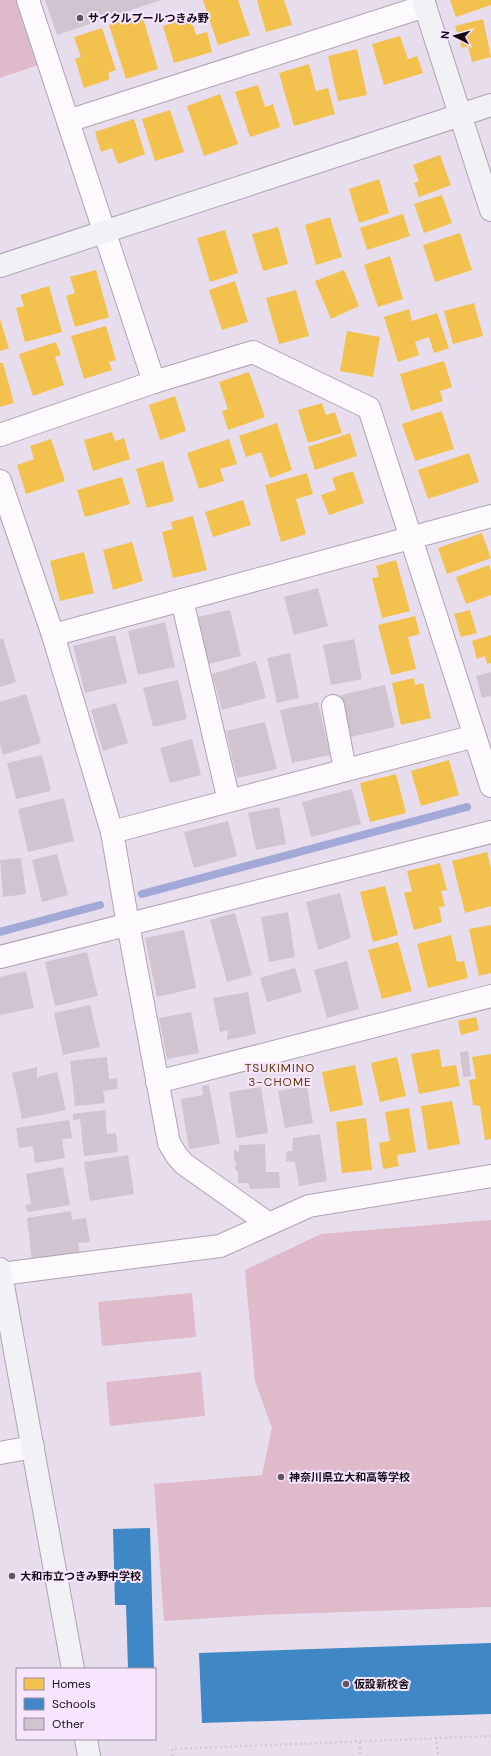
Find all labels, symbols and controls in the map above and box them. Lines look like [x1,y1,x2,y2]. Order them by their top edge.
place label: サイクルプールつきみ野 [88,11,209,25]
marker: サイクルプールつきみ野 [75,13,85,23]
north arrow [435,16,475,56]
text: N [438,30,452,40]
district label: TSUKIMINO 3-CHOME [245,1060,315,1090]
place label: 神奈川県立大和高等学校 [289,1470,410,1484]
marker: 神奈川県立大和高等学校 [276,1472,286,1482]
place label: 大和市立つきみ野中学校 [20,1569,141,1583]
marker: 大和市立つきみ野中学校 [7,1571,17,1581]
legend [16,1668,156,1740]
text: Homes [52,1676,91,1692]
place label: 仮設新校舎 [354,1677,410,1691]
marker: 仮設新校舎 [341,1679,351,1689]
text: Schools [52,1696,96,1712]
text: Other [52,1716,85,1732]

